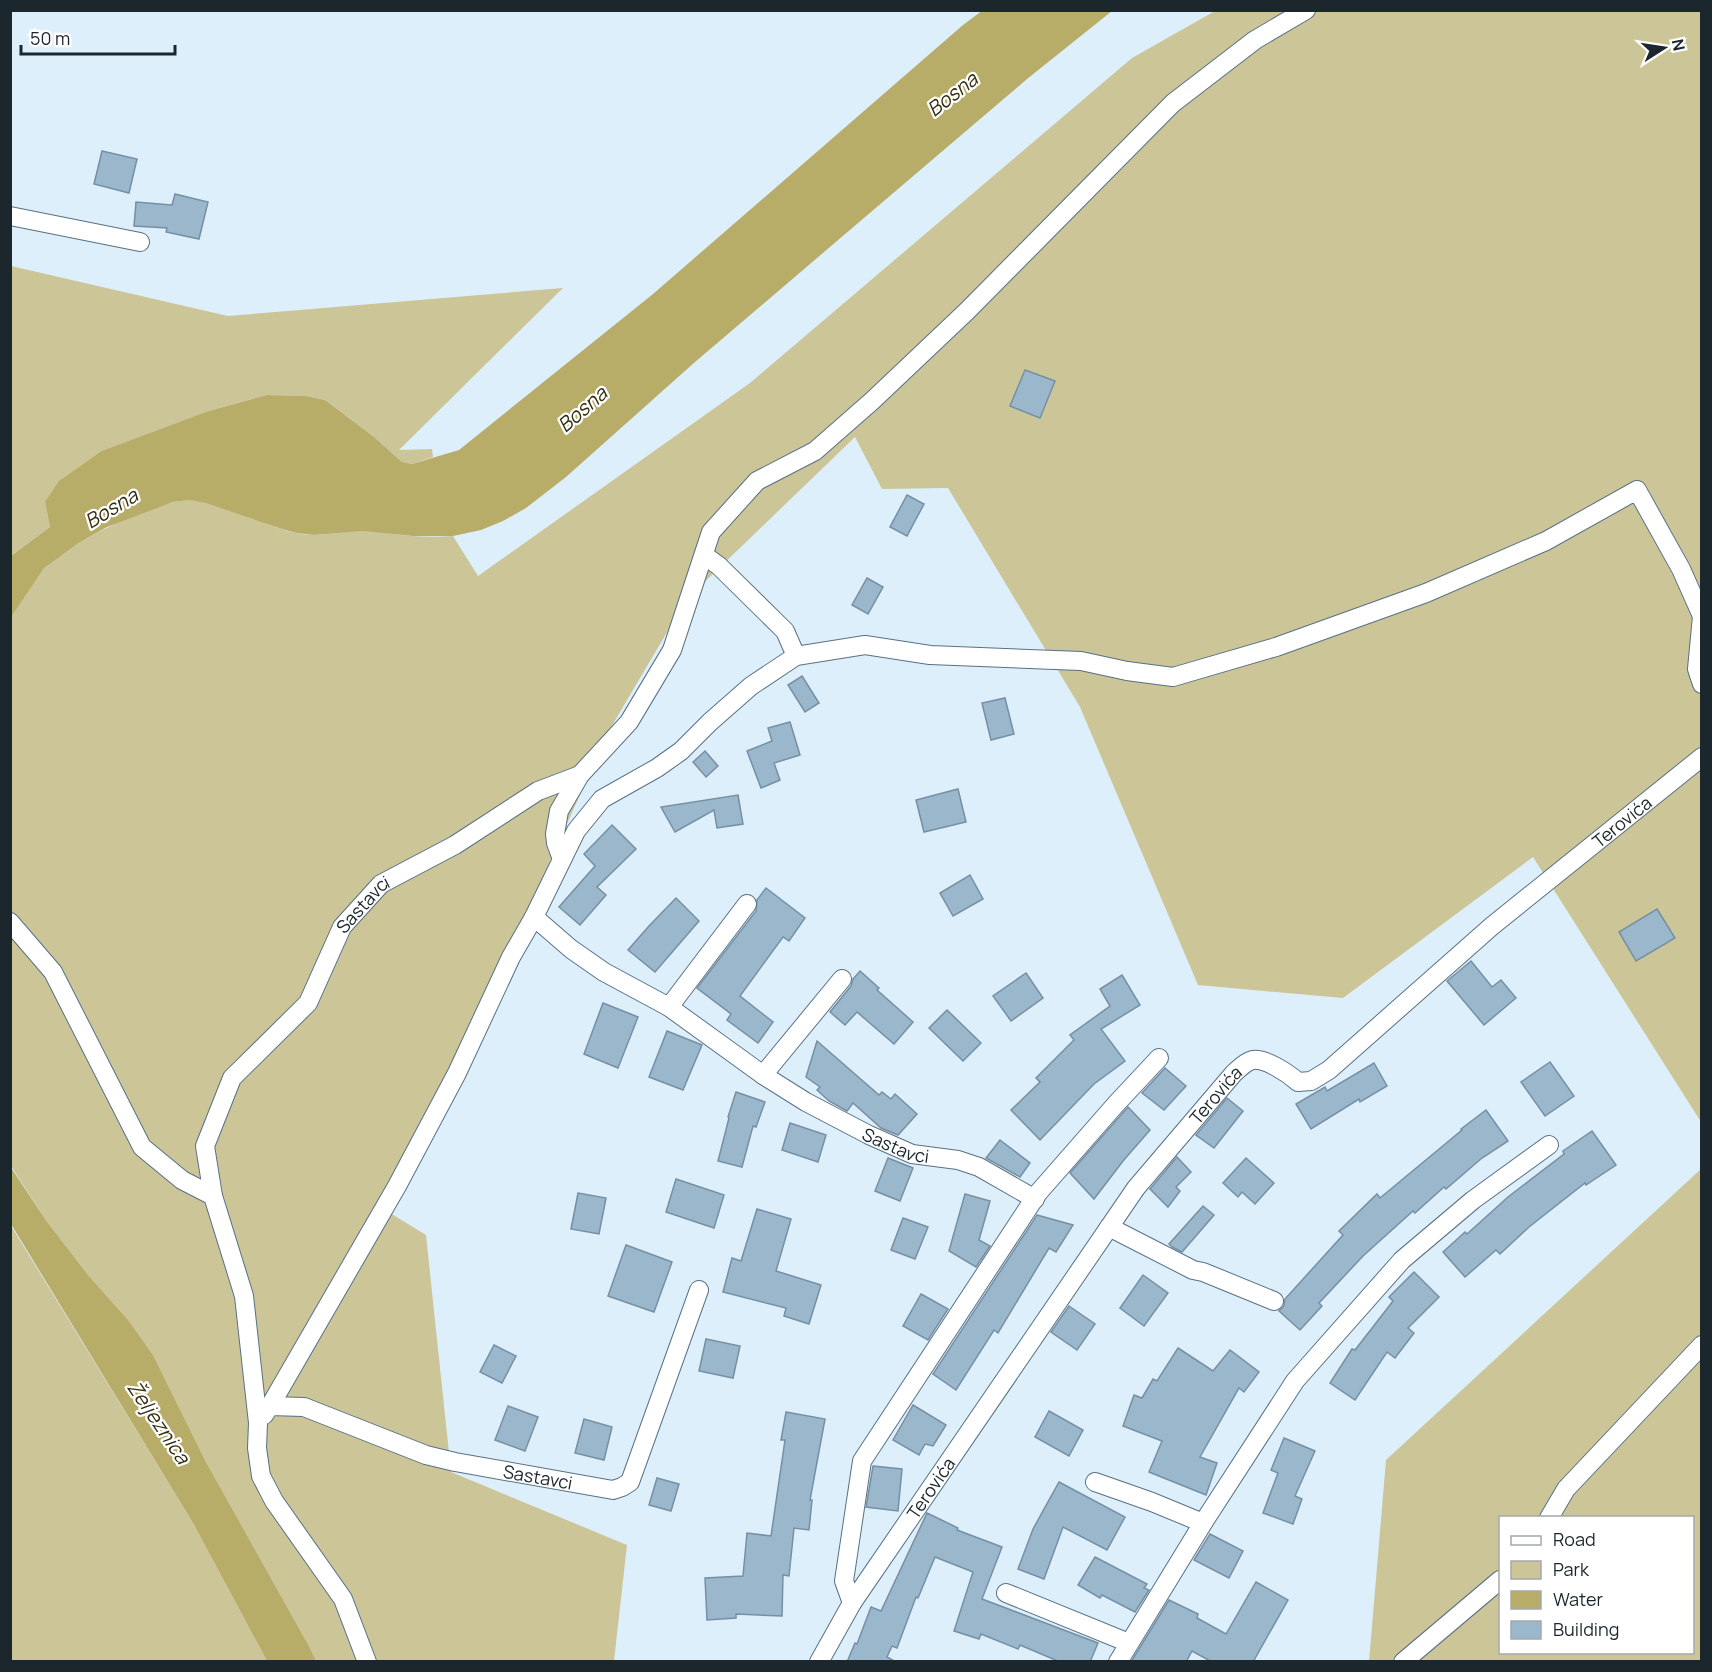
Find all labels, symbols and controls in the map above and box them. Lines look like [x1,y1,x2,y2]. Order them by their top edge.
scale bar [21,18,176,56]
north arrow [1634,18,1694,78]
text: 50 m [30,26,70,50]
text: N [1667,37,1691,53]
water label: Bosna [921,65,984,122]
water label: Bosna [551,379,613,438]
water label: Bosna [79,481,143,534]
street label: Terovića [1587,790,1656,853]
street label: Sastavci [330,870,394,938]
street label: Terovića [1184,1060,1247,1129]
street label: Sastavci [858,1122,931,1168]
water label: Željeznica [121,1375,197,1469]
street label: Terovića [901,1452,960,1524]
street label: Sastavci [501,1459,575,1495]
legend [1499,1516,1694,1654]
text: Road [1553,1527,1596,1551]
text: Park [1553,1557,1590,1581]
text: Water [1553,1587,1603,1611]
text: Building [1553,1617,1619,1641]

